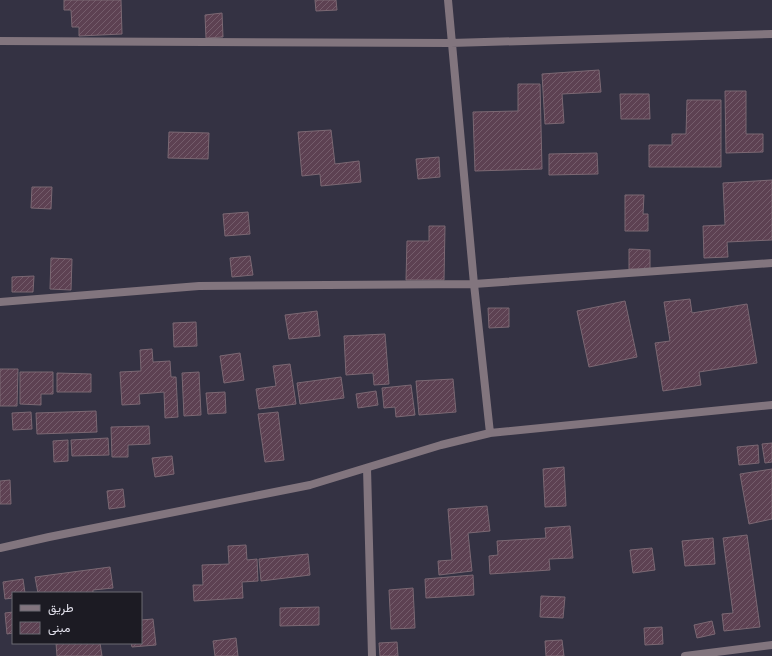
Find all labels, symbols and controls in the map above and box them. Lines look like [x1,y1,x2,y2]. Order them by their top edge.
legend [12,592,142,644]
text: طريق [48,600,74,616]
text: مبنى [48,620,70,636]

